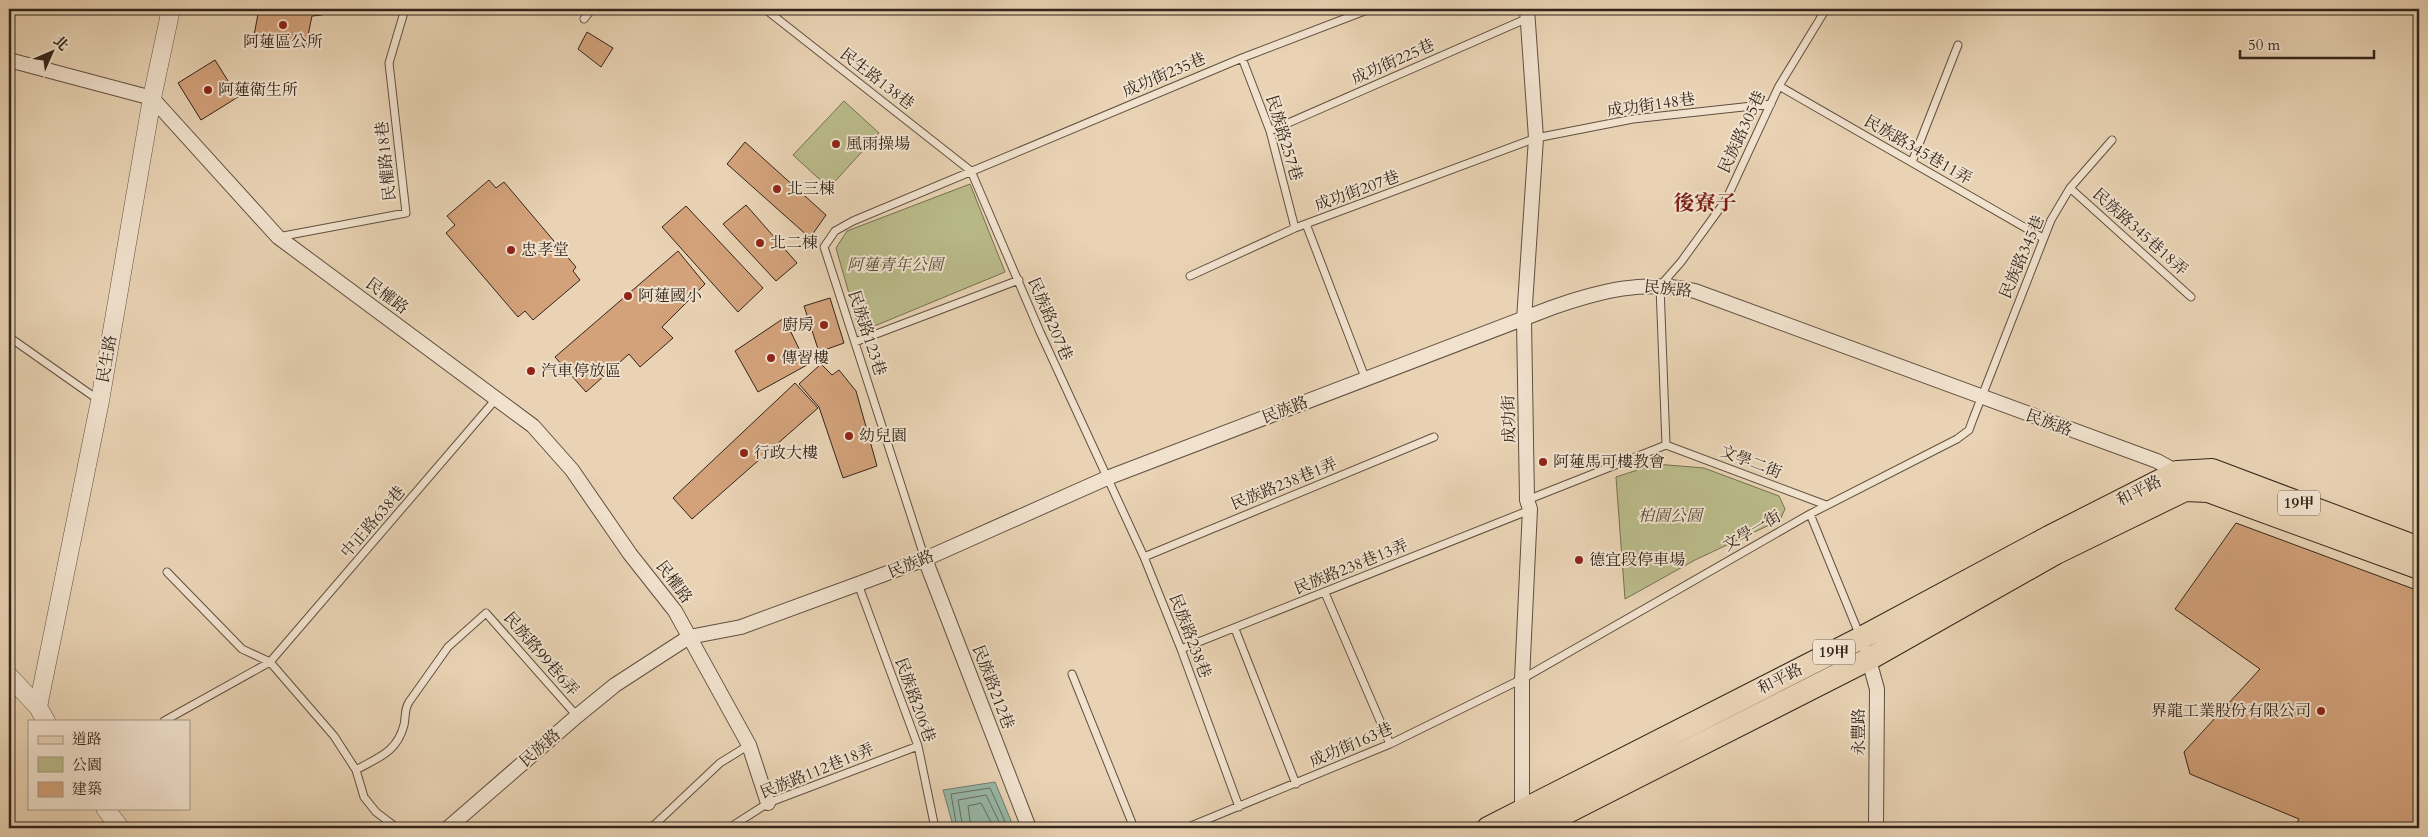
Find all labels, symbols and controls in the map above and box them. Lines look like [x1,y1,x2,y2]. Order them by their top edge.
marker: 阿蓮區公所 [277,19,289,31]
north arrow [28,28,78,78]
scale bar [2240,28,2374,60]
text: 北 [49,31,73,55]
place label: 阿蓮區公所 [243,31,323,53]
street label: 成功街225巷 [1348,34,1438,90]
text: 50 m [2248,35,2280,55]
street label: 民生路138巷 [835,43,919,115]
street label: 成功街235巷 [1119,48,1209,102]
place label: 阿蓮衛生所 [218,79,298,101]
marker: 阿蓮衛生所 [202,84,214,96]
street label: 民族路305巷 [1713,87,1771,177]
street label: 成功街148巷 [1606,88,1696,122]
street label: 民族路257巷 [1261,92,1307,184]
street label: 民族路345巷11弄 [1860,110,1976,190]
street label: 民權路18巷 [371,120,401,202]
place label: 風雨操場 [846,133,910,155]
marker: 風雨操場 [830,138,842,150]
street label: 成功街207巷 [1312,166,1402,216]
place label: 北三棟 [787,178,835,200]
marker: 北三棟 [771,183,783,195]
street label: 民族路345巷18弄 [2088,183,2192,281]
district label: 後寮子 [1674,189,1737,218]
street label: 民族路345巷 [1995,212,2049,302]
place label: 北二棟 [770,232,818,254]
marker: 北二棟 [754,237,766,249]
place label: 忠孝堂 [521,239,569,261]
marker: 忠孝堂 [505,244,517,256]
park label: 阿蓮青年公園 [847,254,946,276]
street label: 民權路 [361,273,413,319]
street label: 民族路207巷 [1023,274,1077,364]
street label: 民族路 [1643,276,1693,302]
place label: 阿蓮國小 [638,285,702,307]
street label: 民族路123巷 [843,287,891,379]
marker: 阿蓮國小 [622,290,634,302]
place label: 廚房 [782,314,814,336]
marker: 廚房 [818,319,830,331]
street label: 民生路 [92,333,122,385]
place label: 傳習樓 [781,347,829,369]
marker: 傳習樓 [765,352,777,364]
place label: 汽車停放區 [541,360,621,382]
marker: 汽車停放區 [525,365,537,377]
street label: 民族路 [1259,391,1311,429]
street label: 成功街 [1498,395,1520,443]
street label: 民族路 [2023,404,2075,442]
place label: 幼兒園 [859,425,907,447]
marker: 幼兒園 [843,430,855,442]
street label: 文學二街 [1717,440,1785,484]
place label: 行政大樓 [754,442,818,464]
marker: 行政大樓 [738,447,750,459]
place label: 阿蓮馬可樓教會 [1553,451,1665,473]
street label: 民族路238巷1弄 [1228,453,1340,515]
marker: 阿蓮馬可樓教會 [1537,456,1549,468]
street label: 和平路 [2113,470,2165,512]
street label: 中正路638巷 [336,481,410,563]
road number: 19甲 [2278,490,2320,516]
park label: 柏園公園 [1638,505,1705,527]
street label: 文學一街 [1719,505,1785,557]
street label: 民族路238巷13弄 [1291,534,1411,600]
street label: 民族路 [885,545,937,583]
place label: 德宜段停車場 [1589,549,1685,571]
marker: 德宜段停車場 [1573,554,1585,566]
street label: 民權路 [651,556,697,608]
street label: 民族路238巷 [1164,591,1216,681]
street label: 民族路99巷6弄 [498,607,584,701]
road number: 19甲 [1813,640,1855,664]
street label: 民族路212巷 [967,642,1019,732]
street label: 民族路206巷 [890,655,940,745]
street label: 和平路 [1754,658,1806,700]
place label: 界龍工業股份有限公司 [2151,700,2311,722]
marker: 界龍工業股份有限公司 [2315,705,2327,717]
street label: 永豐路 [1848,708,1870,756]
street label: 成功街163巷 [1306,718,1396,772]
legend [28,720,190,810]
street label: 民族路 [515,724,565,772]
text: 道路 [72,729,102,749]
street label: 民族路112巷18弄 [757,738,877,804]
text: 公園 [72,755,102,775]
text: 建築 [72,779,102,799]

